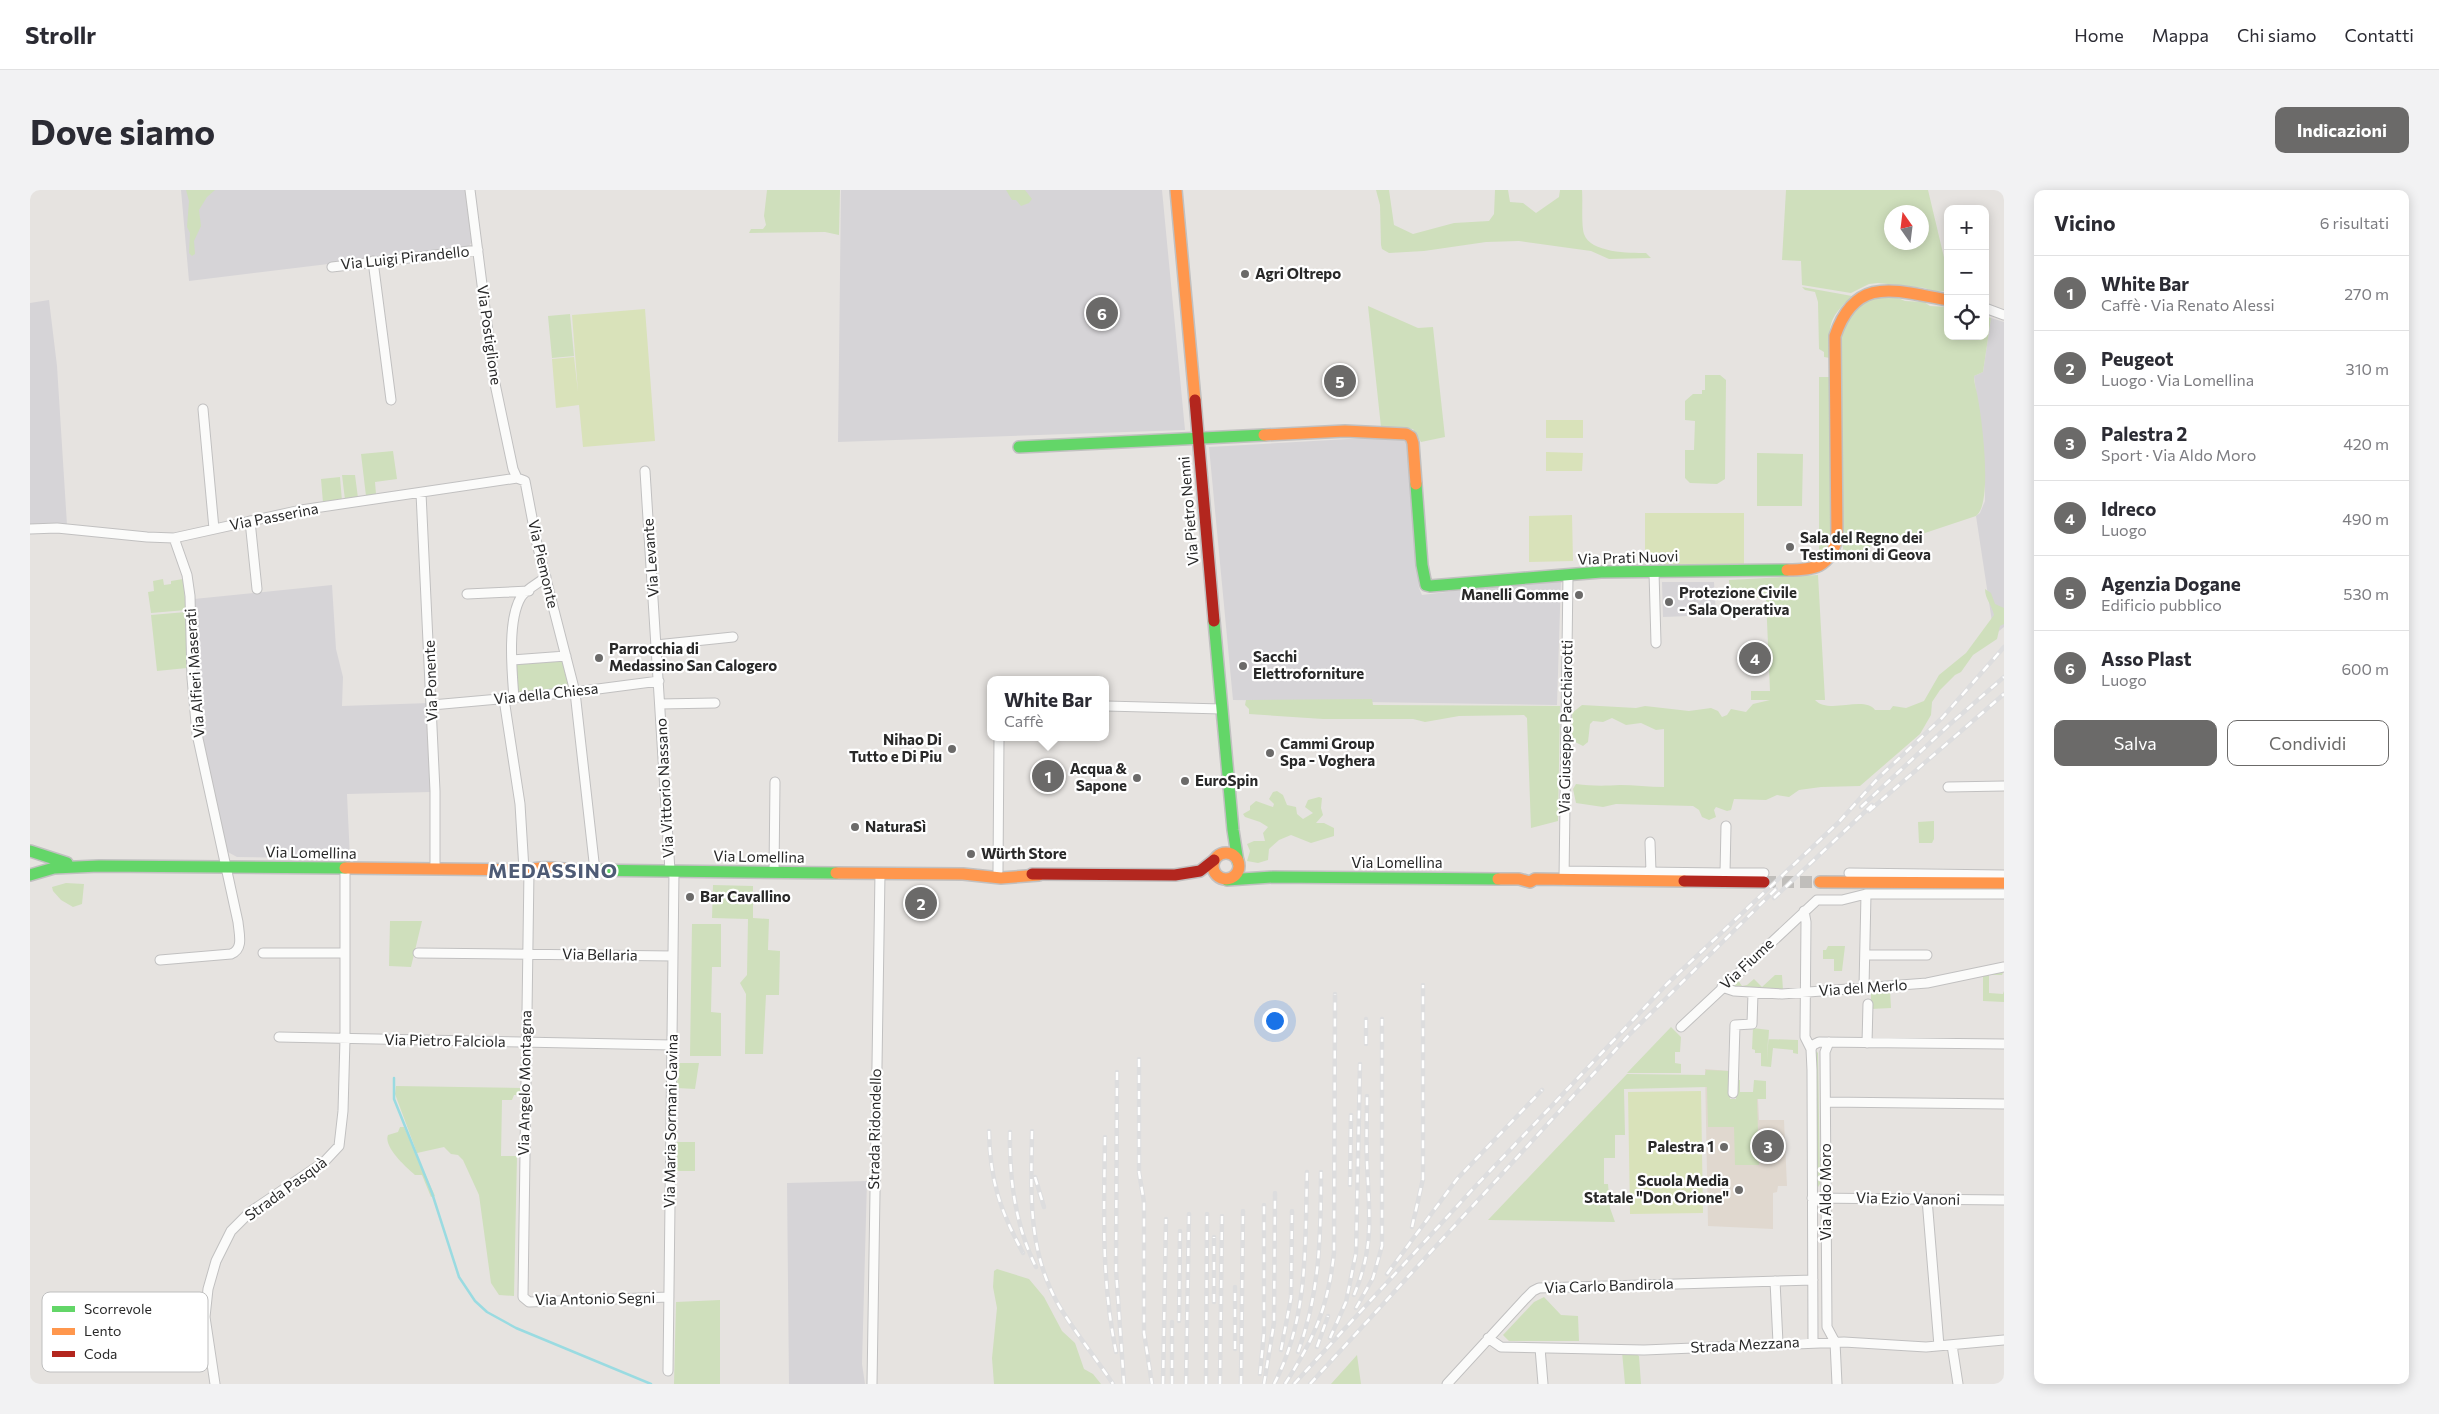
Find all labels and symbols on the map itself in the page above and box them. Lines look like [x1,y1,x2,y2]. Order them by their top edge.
north arrow [1884,205,1929,250]
street label: Via Luigi Pirandello [340,241,470,273]
place label: Agri Oltrepo [1255,264,1341,282]
marker: Agri Oltrepo [1239,268,1251,280]
street label: Via Postiglione [474,284,506,386]
pin: 6 [1086,294,1118,332]
pin: 5 [1324,362,1356,400]
street label: Via Pietro Nenni [1174,456,1202,567]
street label: Via Passerina [228,499,320,533]
street label: Via Piemonte [525,518,563,610]
street label: Via Levante [638,518,662,598]
place label: Sala del Regno dei Testimoni di Geova [1800,528,1931,563]
marker: Sala del Regno dei Testimoni di Geova [1784,541,1796,553]
street label: Via Prati Nuovi [1577,546,1679,568]
place label: Protezione Civile - Sala Operativa [1679,583,1797,618]
place label: Manelli Gomme [1461,585,1569,603]
marker: Manelli Gomme [1573,589,1585,601]
marker: Protezione Civile - Sala Operativa [1663,596,1675,608]
street label: Via Alfieri Maserati [180,608,208,739]
place label: Parrocchia di Medassino San Calogero [609,639,777,674]
pin: 4 [1739,639,1771,677]
street label: Via Ponente [420,640,440,722]
street label: Via Giuseppe Pacchiarotti [1554,640,1576,814]
place label: Sacchi Elettroforniture [1253,647,1364,682]
marker: Parrocchia di Medassino San Calogero [593,652,605,664]
marker: Sacchi Elettroforniture [1237,660,1249,672]
street label: Via della Chiesa [493,679,599,707]
street label: Via Vittorio Nassano [651,718,677,858]
place label: Nihao Di Tutto e Di Piu [849,730,942,765]
place label: Cammi Group Spa - Voghera [1280,734,1375,769]
marker: Nihao Di Tutto e Di Piu [946,743,958,755]
marker: Cammi Group Spa - Voghera [1264,747,1276,759]
pin: 1 [1032,757,1064,795]
place label: Acqua & Sapone [1070,759,1128,794]
place label: EuroSpin [1195,771,1258,789]
marker: Acqua & Sapone [1131,772,1143,784]
marker: EuroSpin [1179,775,1191,787]
place label: NaturaSì [865,817,926,835]
marker: NaturaSì [849,821,861,833]
street label: Via Lomellina [265,842,357,862]
place label: Würth Store [981,844,1067,862]
street label: Via Lomellina [713,846,805,866]
marker: Würth Store [965,848,977,860]
street label: Via Lomellina [1351,853,1443,871]
district label: MEDASSINO [488,858,618,882]
pin: 2 [905,884,937,922]
place label: Bar Cavallino [700,887,791,905]
marker: Bar Cavallino [684,891,696,903]
street label: Via Fiume [1716,934,1777,993]
street label: Via Bellaria [562,944,638,964]
street label: Via del Merlo [1818,975,1908,999]
your location [1262,1008,1288,1034]
street label: Via Angelo Montagna [514,1010,534,1156]
street label: Via Pietro Falciola [384,1030,506,1050]
street label: Via Maria Sormani Gavina [659,1034,681,1208]
street label: Strada Ridondello [864,1068,884,1190]
pin: 3 [1752,1127,1784,1165]
place label: Palestra 1 [1648,1137,1714,1155]
marker: Palestra 1 [1718,1141,1730,1153]
street label: Via Aldo Moro [1816,1143,1834,1241]
street label: Strada Pasquà [241,1152,330,1224]
place label: Scuola Media Statale "Don Orione" [1584,1171,1729,1206]
marker: Scuola Media Statale "Don Orione" [1733,1184,1745,1196]
street label: Via Ezio Vanoni [1856,1188,1960,1208]
street label: Via Carlo Bandirola [1544,1274,1674,1296]
street label: Via Antonio Segni [535,1288,655,1308]
legend [42,1292,208,1372]
text: Scorrevole [84,1300,152,1317]
text: Lento [84,1322,121,1339]
street label: Strada Mezzana [1690,1332,1800,1356]
text: Coda [84,1345,117,1362]

